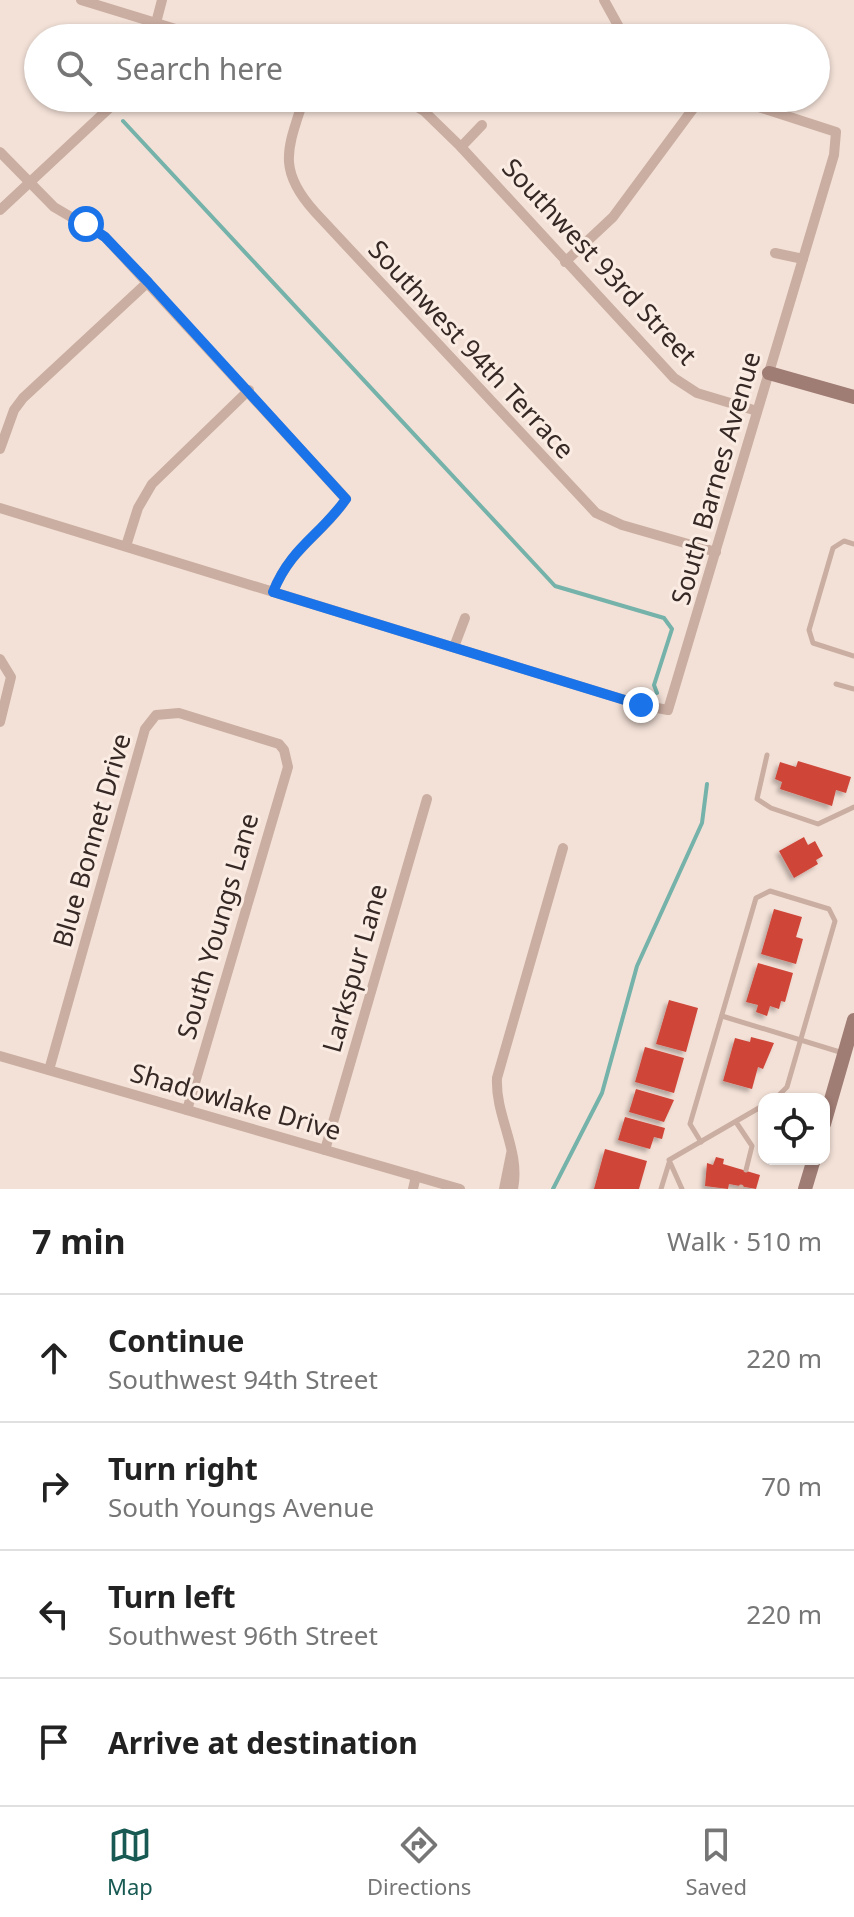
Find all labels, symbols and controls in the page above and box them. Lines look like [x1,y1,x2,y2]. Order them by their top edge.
search box [24,24,830,112]
icon: search [52,46,96,90]
text: Search here [116,48,283,89]
street label: Southwest 93rd Street [495,150,705,372]
route start [68,206,104,242]
street label: Southwest 94th Terrace [361,232,583,466]
street label: South Barnes Avenue [662,347,768,609]
route end [623,687,659,723]
street label: Blue Bonnet Drive [43,729,139,951]
street label: South Youngs Lane [167,809,267,1043]
street label: Larkspur Lane [313,880,395,1056]
street label: Shadowlake Drive [127,1054,345,1148]
map controls [758,1093,830,1165]
button: locate [758,1093,830,1165]
text: 7 min [32,1218,126,1264]
text: Walk · 510 m [667,1223,822,1259]
text: Continue [108,1320,244,1361]
icon: ahead [32,1336,76,1380]
text: 220 m [746,1340,822,1376]
text: Southwest 94th Street [108,1361,378,1397]
text: Turn right [108,1448,258,1489]
icon: right [32,1464,76,1508]
text: 70 m [761,1468,822,1504]
text: South Youngs Avenue [108,1489,374,1525]
text: Turn left [108,1576,236,1617]
icon: left [32,1592,76,1636]
text: 220 m [746,1596,822,1632]
text: Southwest 96th Street [108,1617,378,1653]
icon: arrive [32,1720,76,1764]
text: Arrive at destination [108,1722,418,1763]
tab: Map [107,1823,153,1901]
tab: Directions [367,1823,471,1901]
tab: Saved [685,1823,747,1901]

